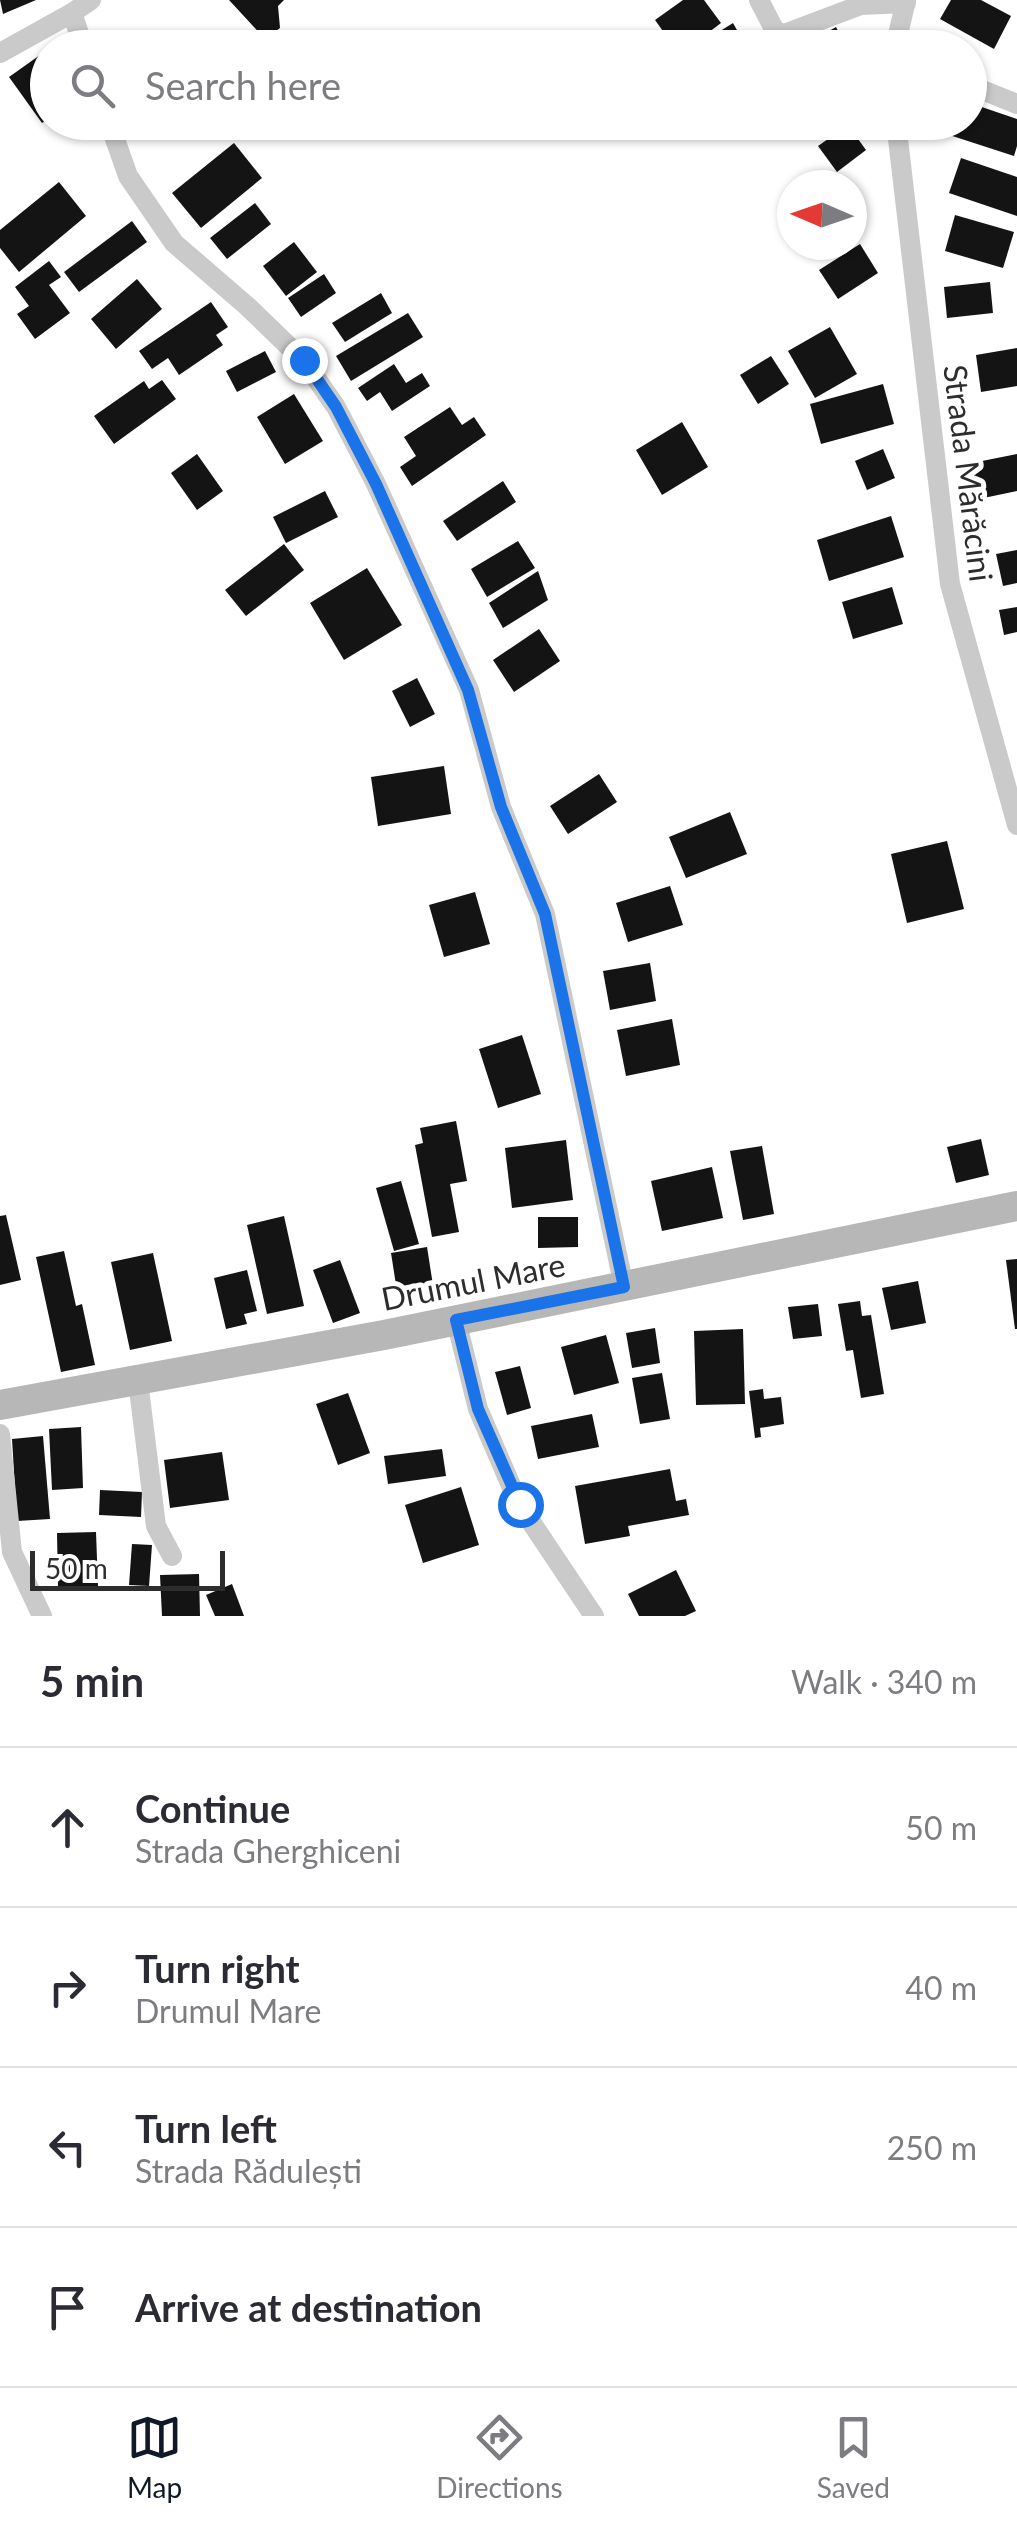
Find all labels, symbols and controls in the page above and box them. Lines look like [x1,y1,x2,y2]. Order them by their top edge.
search box [30,30,987,140]
icon: search [65,58,120,113]
text: Search here [145,62,341,108]
north arrow [777,170,867,260]
route end [282,338,328,384]
street label: Strada Mărăcini [936,362,1002,584]
street label: Drumul Mare [378,1244,568,1318]
route start [498,1482,544,1528]
scale bar [30,1546,225,1590]
text: 50 m [45,1551,108,1585]
text: 5 min [40,1656,144,1706]
text: Walk · 340 m [791,1662,977,1701]
text: Continue [135,1785,290,1831]
icon: ahead [40,1800,95,1855]
text: 50 m [905,1808,977,1847]
text: Strada Gherghiceni [135,1831,401,1870]
text: Turn right [135,1945,300,1991]
icon: right [40,1960,95,2015]
text: 40 m [905,1968,977,2007]
text: Drumul Mare [135,1991,321,2030]
text: Turn left [135,2105,277,2151]
icon: left [40,2120,95,2175]
text: 250 m [887,2128,977,2167]
text: Strada Rădulești [135,2151,362,2190]
icon: arrive [40,2280,95,2335]
text: Arrive at destination [135,2284,482,2330]
tab: Map [127,2410,182,2504]
tab: Directions [436,2410,563,2504]
tab: Saved [817,2410,890,2504]

